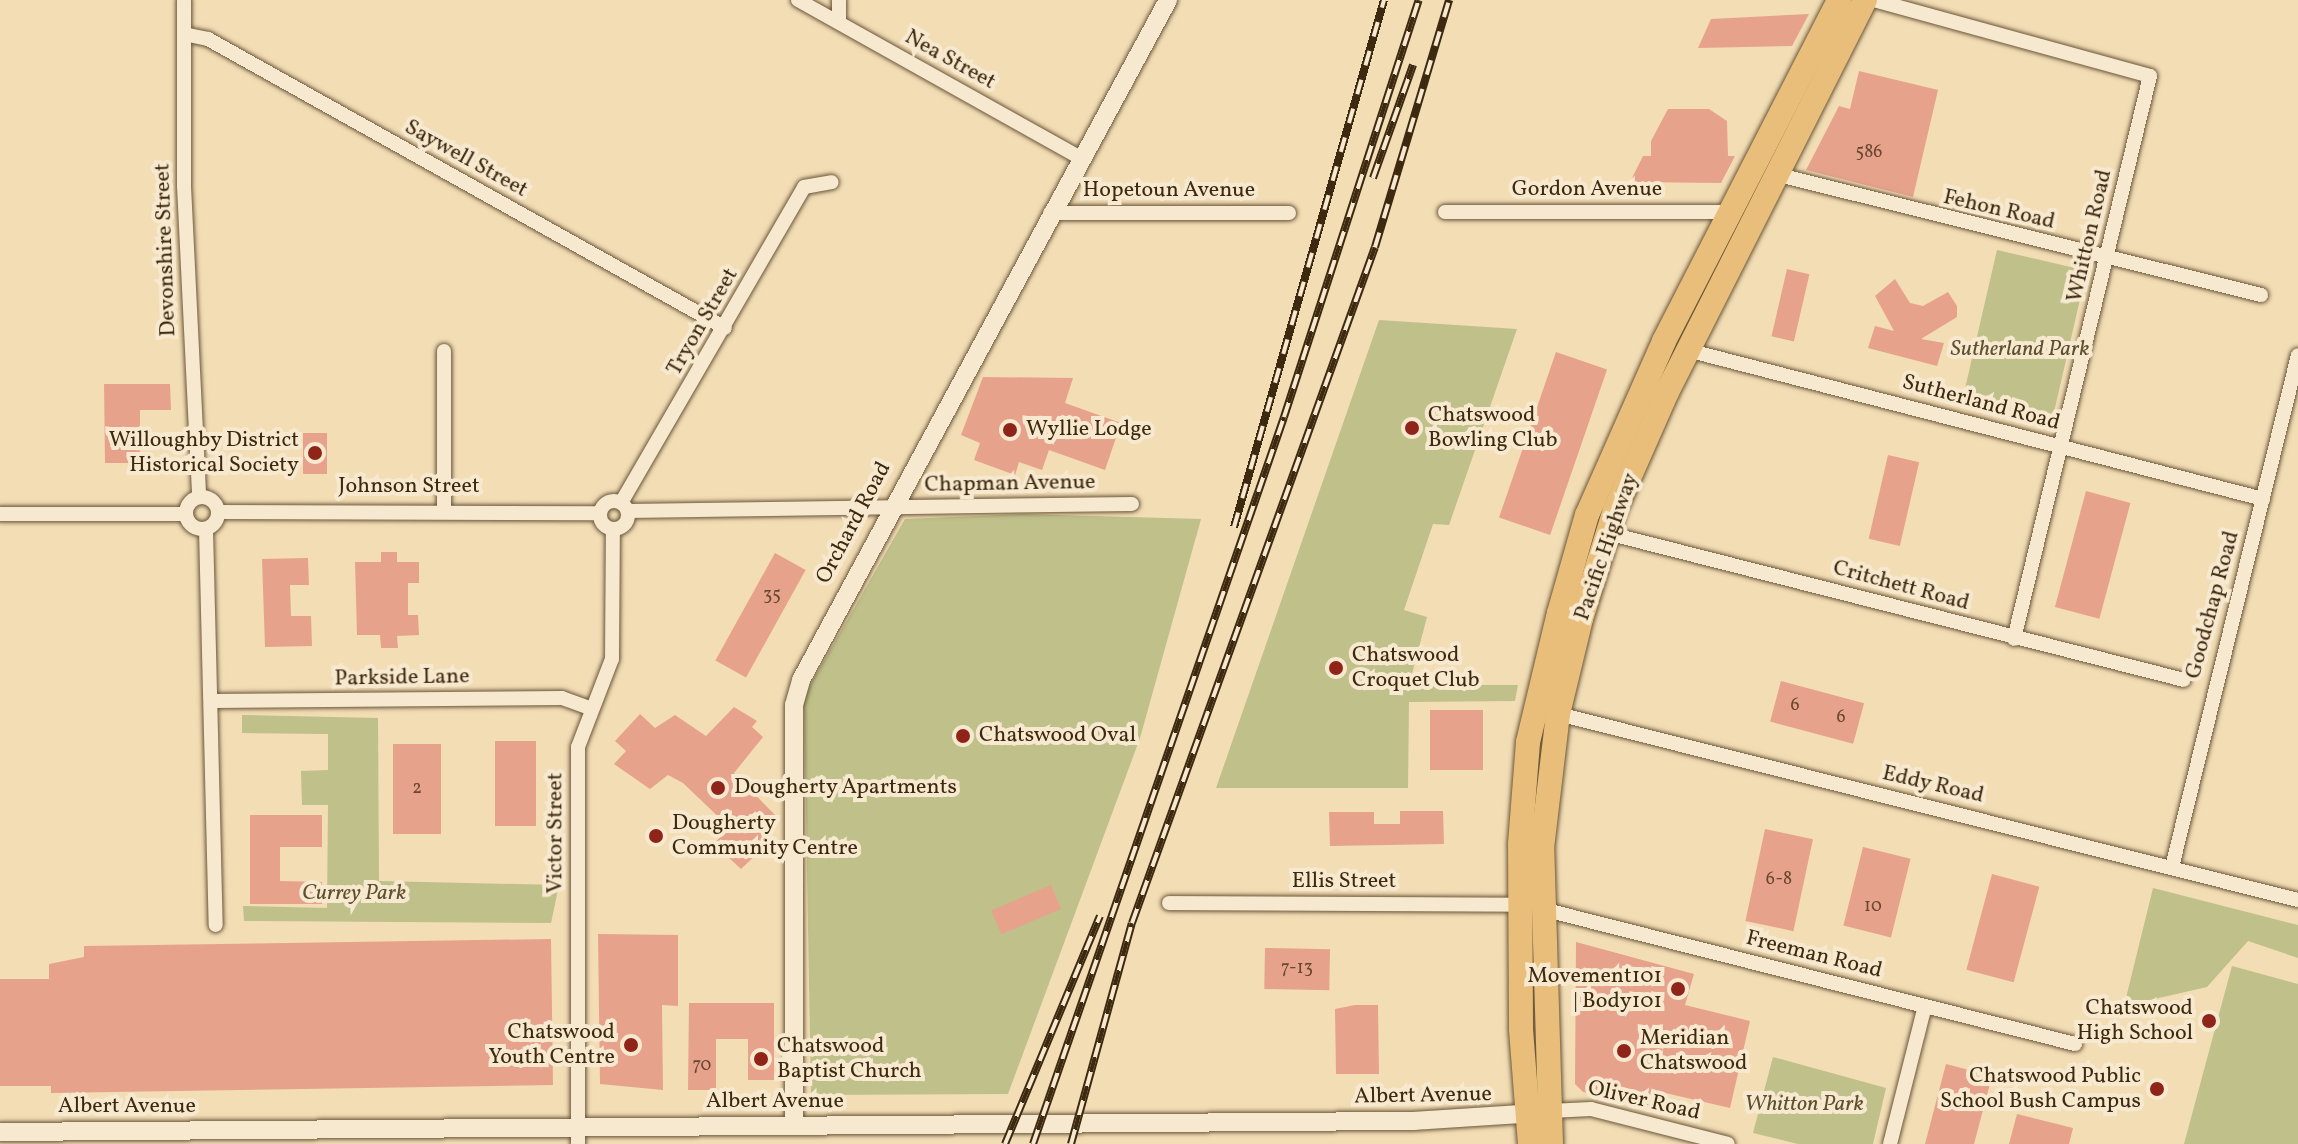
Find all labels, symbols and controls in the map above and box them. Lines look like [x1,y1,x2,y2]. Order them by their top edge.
street label: Nea Street [900,24,1000,96]
street label: Saywell Street [400,114,532,204]
house number: 586 [1856,142,1882,164]
street label: Devonshire Street [150,163,182,337]
street label: Whitton Road [2062,167,2118,305]
street label: Gordon Avenue [1512,177,1662,203]
street label: Hopetoun Avenue [1083,178,1255,204]
street label: Fehon Road [1941,184,2057,236]
street label: Tryon Street [662,264,744,380]
park label: Sutherland Park [1951,337,2089,363]
street label: Sutherland Road [1899,369,2063,437]
place label: Chatswood Bowling Club [1428,402,1558,454]
place label: Wyllie Lodge [1026,417,1152,443]
marker: Chatswood Bowling Club [1403,419,1421,437]
marker: Wyllie Lodge [1001,421,1019,439]
place label: Willoughby District Historical Society [108,427,299,478]
marker: Willoughby District Historical Society [306,444,324,462]
street label: Orchard Road [811,457,897,589]
street label: Chapman Avenue [924,469,1096,499]
street label: Pacific Highway [1569,470,1645,624]
street label: Johnson Street [338,474,480,500]
street label: Goodchap Road [2181,528,2245,682]
street label: Critchett Road [1830,555,1972,617]
house number: 35 [763,585,781,607]
place label: Chatswood Croquet Club [1352,642,1480,694]
marker: Chatswood Croquet Club [1327,659,1345,677]
street label: Parkside Lane [334,664,470,692]
house number: 6 [1790,695,1800,717]
house number: 6 [1836,707,1846,729]
place label: Chatswood Oval [979,723,1136,749]
marker: Chatswood Oval [954,727,972,745]
street label: Eddy Road [1879,760,1987,810]
street label: Victor Street [543,773,569,893]
place label: Dougherty Apartments [734,775,957,801]
house number: 2 [412,778,422,800]
marker: Dougherty Apartments [709,779,727,797]
place label: Dougherty Community Centre [672,810,858,862]
marker: Dougherty Community Centre [647,827,665,845]
street label: Ellis Street [1292,869,1396,895]
house number: 6-8 [1766,869,1792,891]
park label: Currey Park [302,881,406,907]
house number: 10 [1864,896,1882,918]
street label: Freeman Road [1743,925,1885,985]
house number: 7-13 [1281,958,1313,980]
place label: Movement101 | Body101 [1528,963,1662,1014]
marker: Movement101 | Body101 [1669,980,1687,998]
place label: Chatswood High School [2077,995,2193,1046]
marker: Chatswood High School [2200,1012,2218,1030]
place label: Chatswood Youth Centre [488,1019,615,1070]
place label: Meridian Chatswood [1640,1025,1747,1076]
place label: Chatswood Baptist Church [777,1033,922,1084]
marker: Chatswood Youth Centre [622,1036,640,1054]
marker: Meridian Chatswood [1615,1042,1633,1060]
marker: Chatswood Baptist Church [752,1050,770,1068]
house number: 70 [693,1055,711,1077]
place label: Chatswood Public School Bush Campus [1940,1063,2141,1114]
street label: Oliver Road [1585,1075,1703,1127]
marker: Chatswood Public School Bush Campus [2148,1080,2166,1098]
street label: Albert Avenue [1354,1082,1492,1110]
street label: Albert Avenue [706,1089,844,1115]
park label: Whitton Park [1744,1092,1864,1118]
street label: Albert Avenue [58,1094,196,1120]

